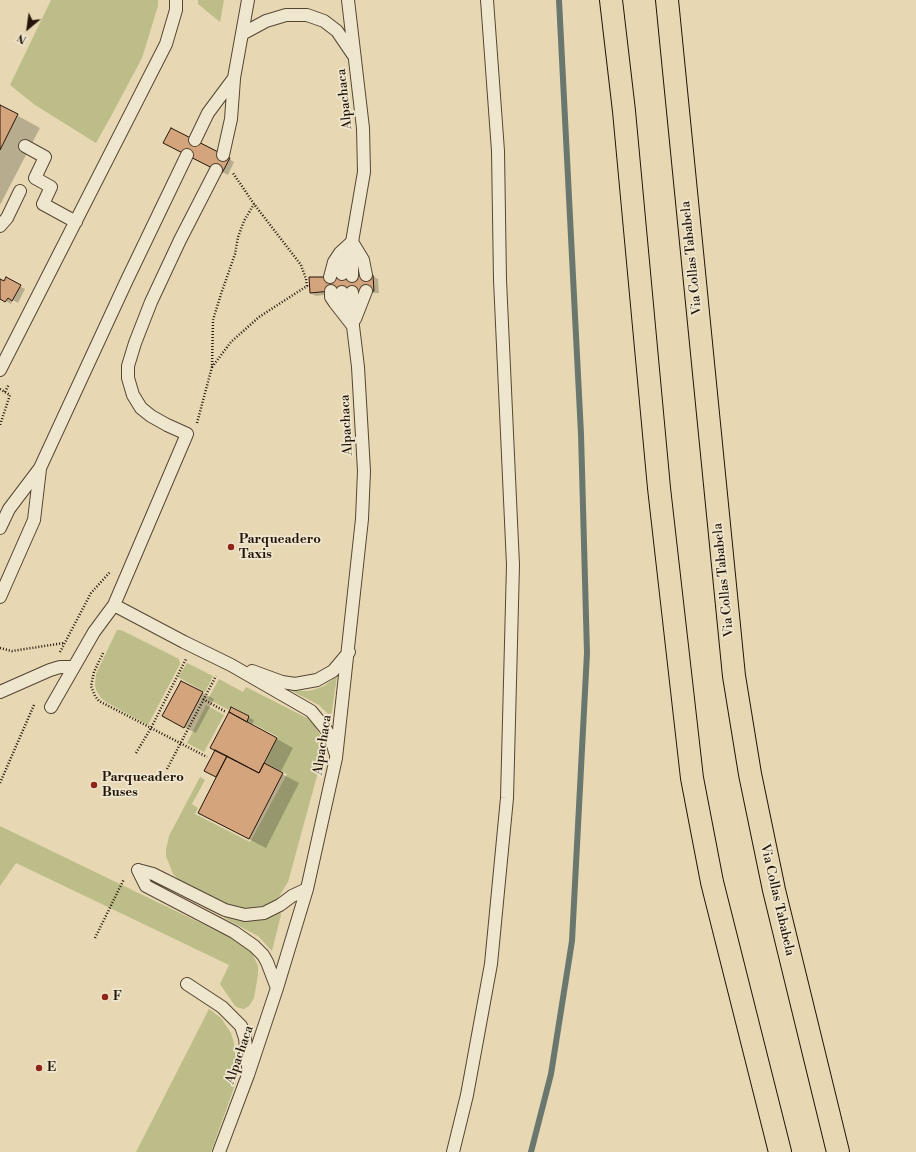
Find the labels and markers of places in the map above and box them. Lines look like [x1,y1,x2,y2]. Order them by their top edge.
place label: Parqueadero Taxis [239,532,321,563]
marker: Parqueadero Taxis [226,542,236,552]
place label: Parqueadero Buses [102,770,184,801]
marker: Parqueadero Buses [89,780,99,790]
place label: F [113,989,122,1005]
marker: F [100,992,110,1002]
place label: E [47,1060,56,1076]
marker: E [34,1063,44,1073]

